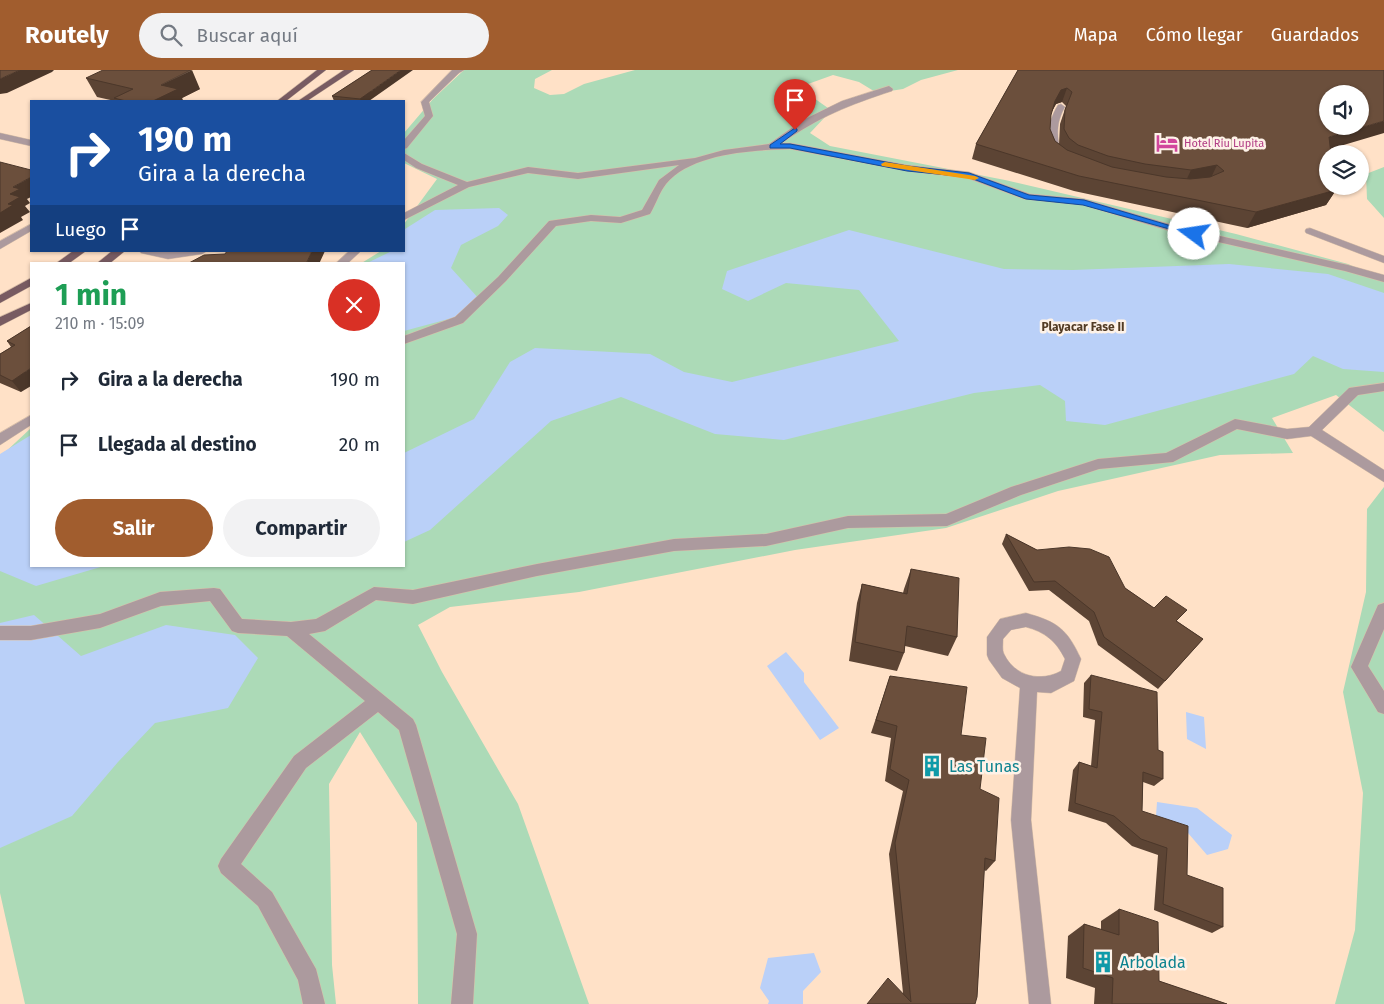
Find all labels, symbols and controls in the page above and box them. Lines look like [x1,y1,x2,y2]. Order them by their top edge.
search box [139,13,489,58]
text: Routely [25,21,109,49]
icon: search [157,21,185,49]
text: Buscar aquí [197,24,298,47]
text: Mapa [1074,24,1118,46]
text: Cómo llegar [1146,24,1243,46]
text: Guardados [1271,24,1359,46]
pin [774,79,816,130]
map controls [1319,85,1369,195]
button: sound [1319,85,1369,135]
icon: arrive [781,86,809,114]
text: 190 m [138,118,232,160]
icon: right [55,120,120,185]
hotel icon: Hotel Riu Lupita [1154,130,1180,156]
place label: Hotel Riu Lupita [1184,137,1264,150]
button: layers [1319,145,1369,195]
text: Gira a la derecha [138,160,306,187]
position arrow [1167,207,1219,259]
icon: arrive [116,215,144,243]
text: Luego [55,218,106,241]
text: 1 min [55,277,127,313]
button: close [328,279,380,331]
text: 210 m · 15:09 [55,314,145,333]
district label: Playacar Fase II [1041,320,1125,334]
icon: right [55,366,83,394]
text: Gira a la derecha [98,368,243,391]
text: 190 m [330,368,380,391]
icon: arrive [55,431,83,459]
text: Llegada al destino [98,433,257,456]
text: 20 m [339,433,380,456]
button: Salir [55,499,213,557]
button: Compartir [223,499,380,557]
building icon: Las Tunas [919,753,945,779]
place label: Las Tunas [949,757,1019,776]
building icon: Arbolada [1090,949,1116,975]
place label: Arbolada [1120,953,1186,972]

